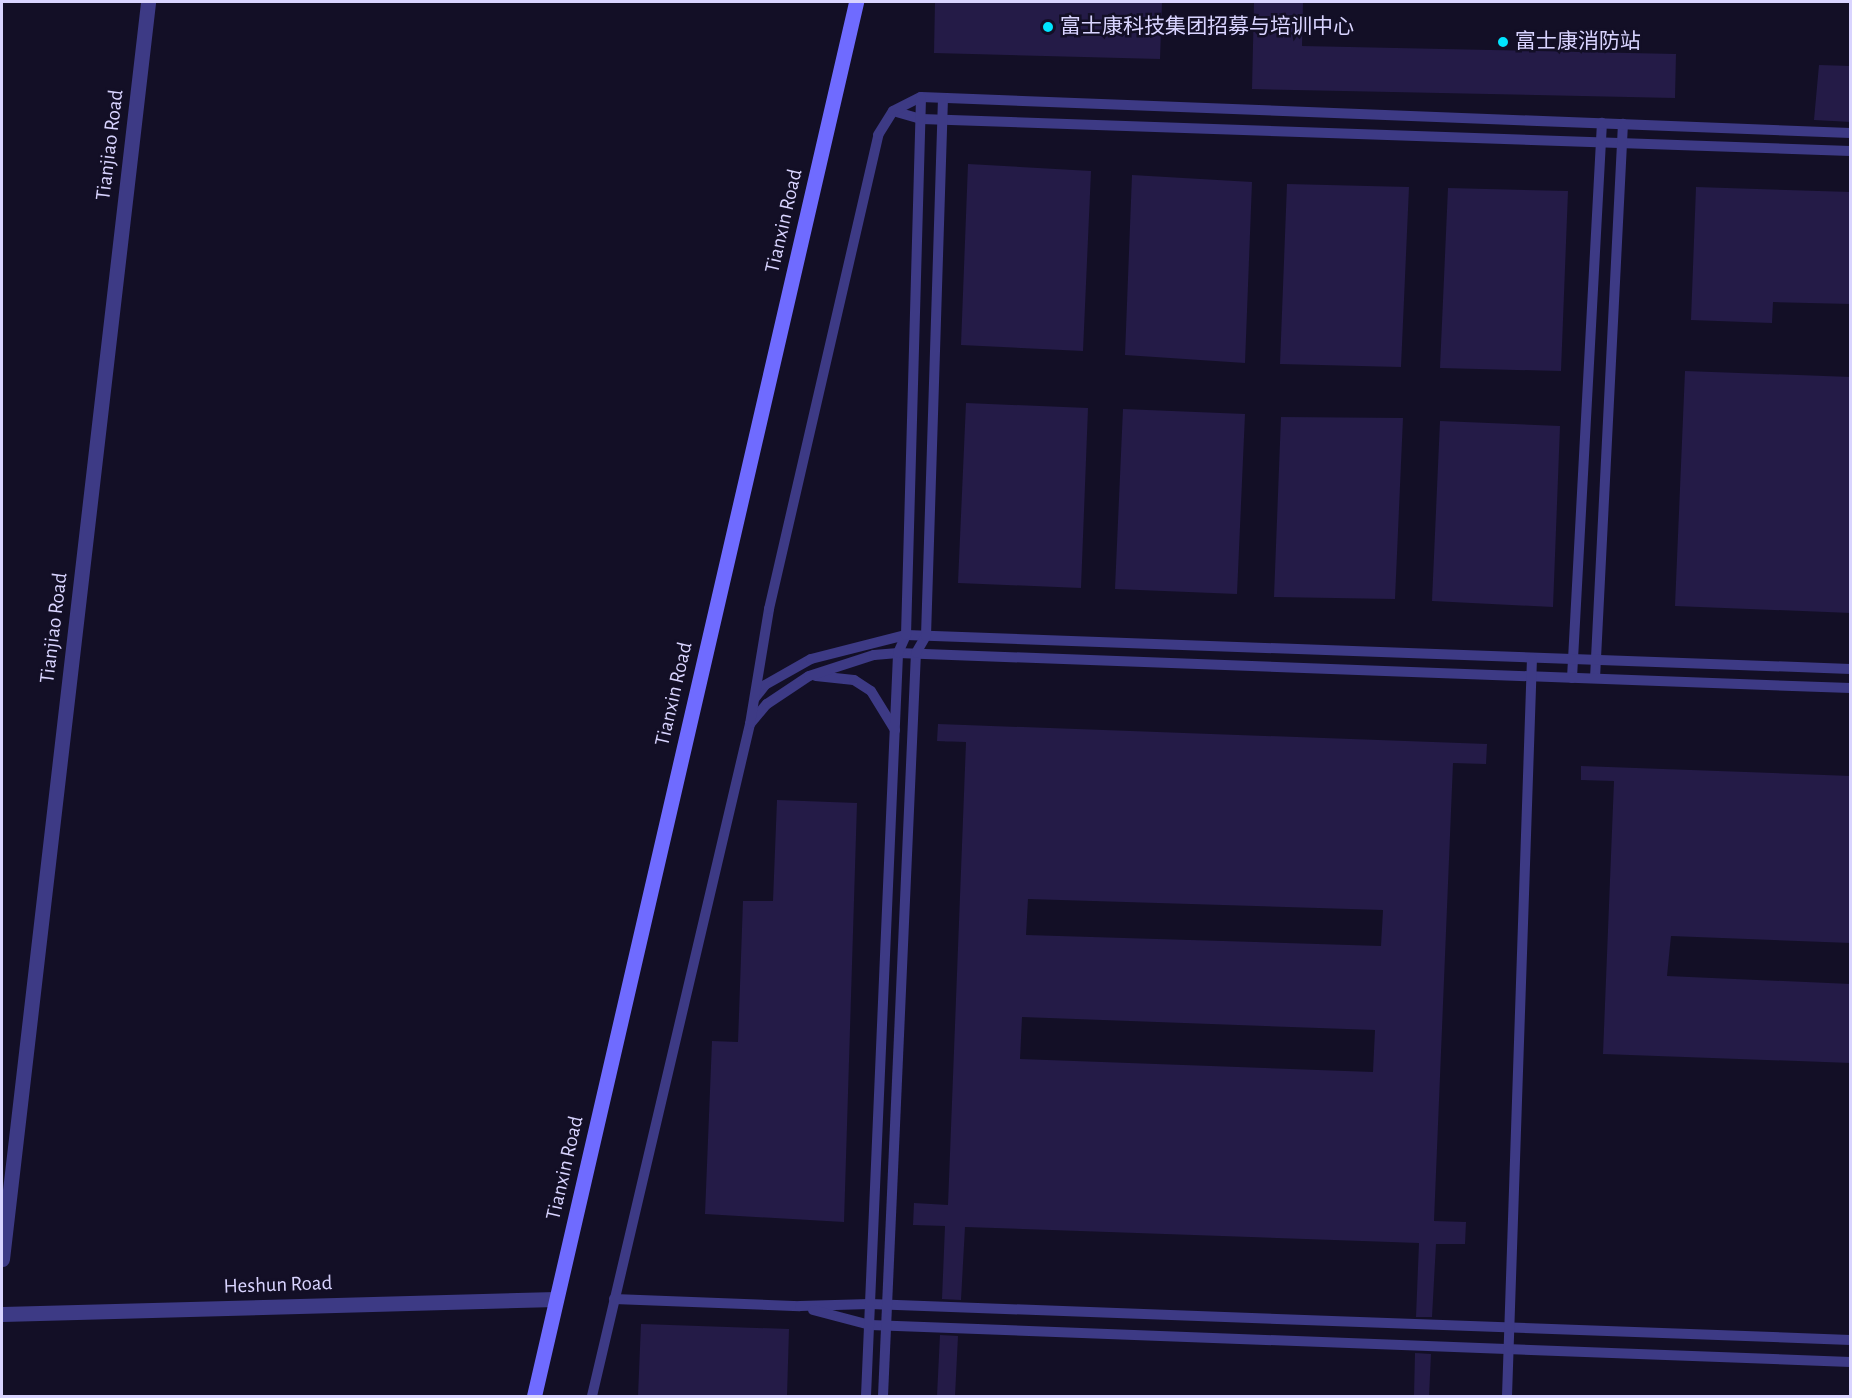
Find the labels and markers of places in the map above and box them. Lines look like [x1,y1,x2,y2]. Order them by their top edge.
place label: 富士康科技集团招募与培训中心 [1060,14,1354,40]
marker: 富士康科技集团招募与培训中心 [1041,20,1055,34]
place label: 富士康消防站 [1515,29,1641,55]
marker: 富士康消防站 [1496,35,1510,49]

